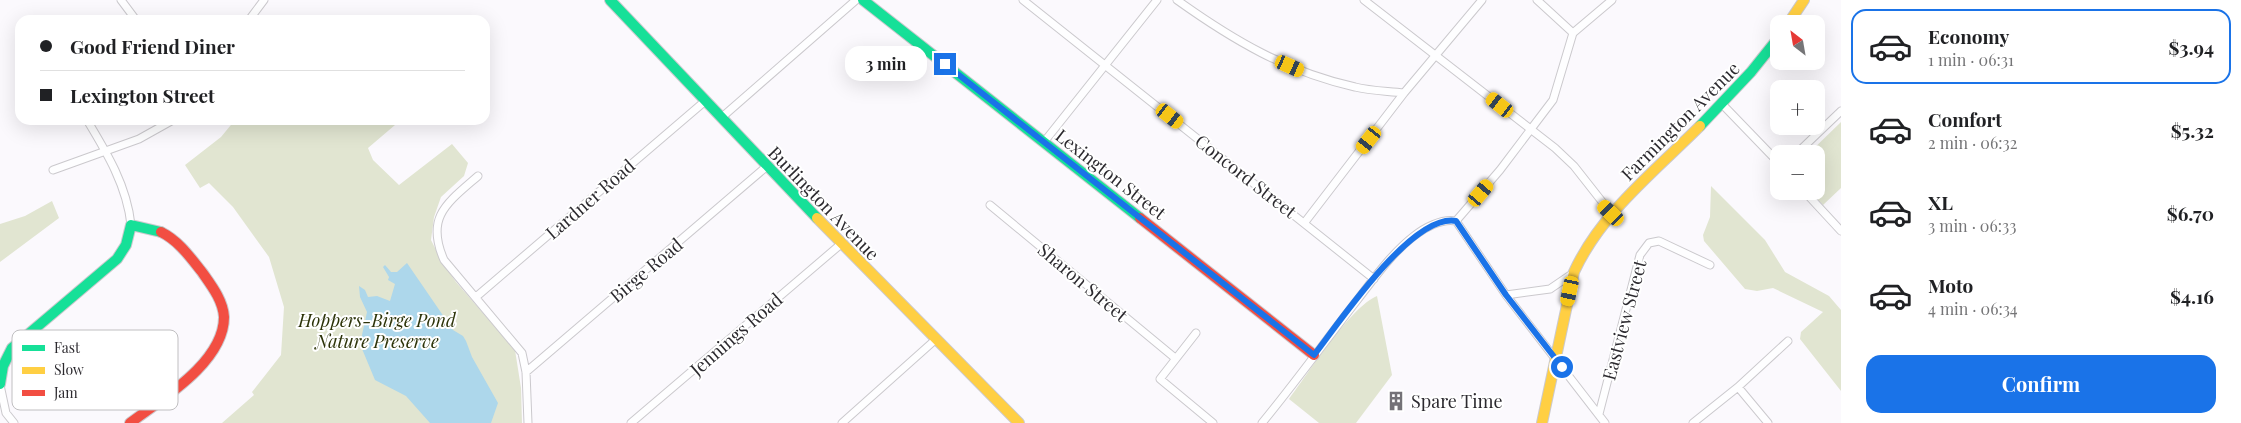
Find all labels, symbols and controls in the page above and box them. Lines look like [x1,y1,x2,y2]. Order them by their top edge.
north arrow [1770,15,1825,70]
map controls [1770,15,1825,200]
text: Economy [1928,23,2009,49]
icon: car [1868,24,1913,69]
text: Good Friend Diner [70,33,235,59]
text: $3.94 [2168,34,2214,60]
callout: 3 min [845,46,928,82]
text: 1 min · 06:31 [1928,49,2014,70]
text: 3 min [866,53,906,74]
route end [934,53,956,75]
car [1273,53,1306,79]
street label: Farmington Avenue [1615,56,1745,186]
button: + [1770,80,1825,135]
text: Lexington Street [70,82,215,108]
car [1483,90,1516,120]
car [1153,101,1186,131]
text: Comfort [1928,106,2002,132]
icon: car [1868,107,1913,152]
text: $5.32 [2171,117,2214,143]
street label: Lexington Street [1051,123,1172,225]
car [1353,124,1384,156]
street label: Concord Street [1190,129,1302,224]
text: 2 min · 06:32 [1928,132,2017,153]
street label: Burlington Avenue [763,141,885,265]
button: − [1770,145,1825,200]
street label: Lardner Road [540,153,640,244]
car [1465,177,1496,209]
text: XL [1928,189,1953,215]
icon: car [1868,190,1913,235]
car [1595,197,1627,229]
text: $6.70 [2167,200,2214,226]
text: 3 min · 06:33 [1928,215,2016,236]
street label: Birge Road [604,232,688,308]
street label: Sharon Street [1033,237,1133,327]
street label: Eastview Street [1596,257,1652,383]
text: Moto [1928,272,1973,298]
icon: car [1868,273,1913,318]
car [1559,275,1580,307]
text: $4.16 [2170,283,2214,309]
street label: Jennings Road [684,287,788,381]
text: 4 min · 06:34 [1928,298,2018,319]
park label: Hoppers-Birge Pond Nature Preserve [297,308,457,353]
legend [12,330,178,410]
text: Fast [54,338,81,357]
button: Confirm [1866,355,2216,413]
route start [1551,356,1573,378]
text: Slow [54,360,84,379]
text: Jam [53,383,78,402]
place label: Spare Time [1411,389,1503,413]
building icon: Spare Time [1385,390,1407,412]

